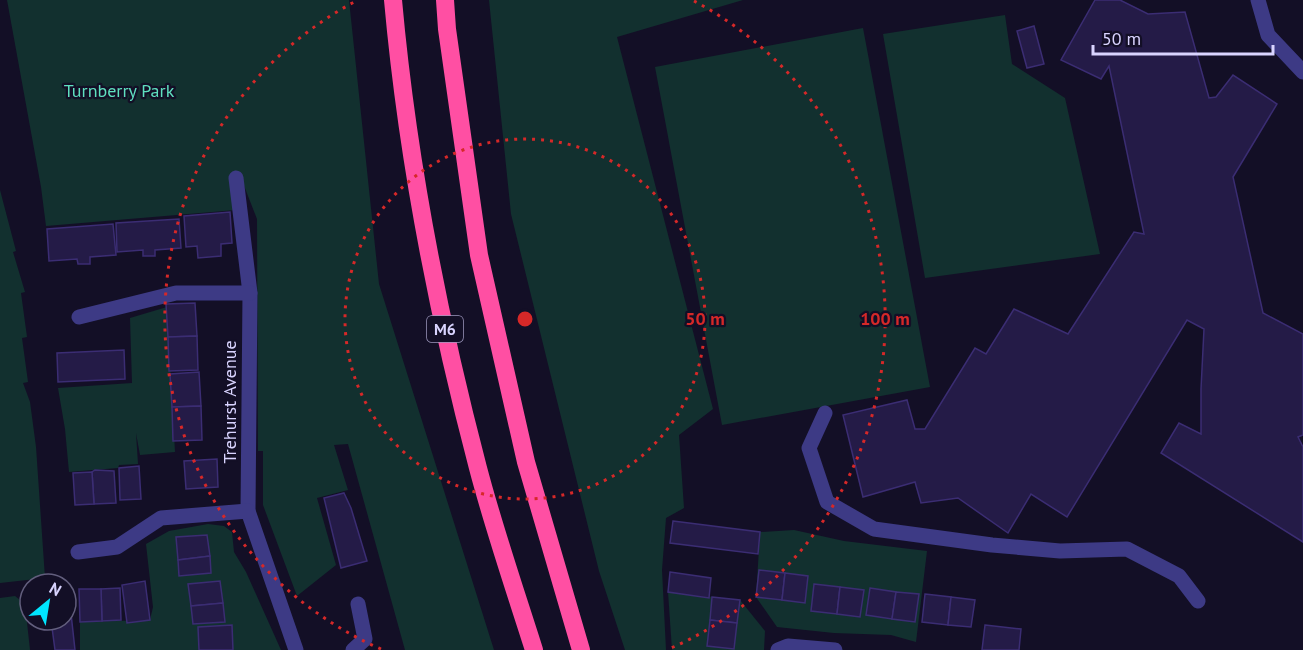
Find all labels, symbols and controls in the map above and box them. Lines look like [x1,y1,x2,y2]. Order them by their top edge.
scale bar [1093,18,1273,56]
text: 50 m [1102,27,1141,50]
park label: Turnberry Park [64,79,175,102]
text: 50 m [685,307,725,330]
text: 100 m [860,307,910,330]
centre of rings [515,309,535,329]
road number: M6 [427,316,463,342]
street label: Trehurst Avenue [218,340,241,464]
north arrow [18,572,78,632]
text: N [46,578,65,600]

